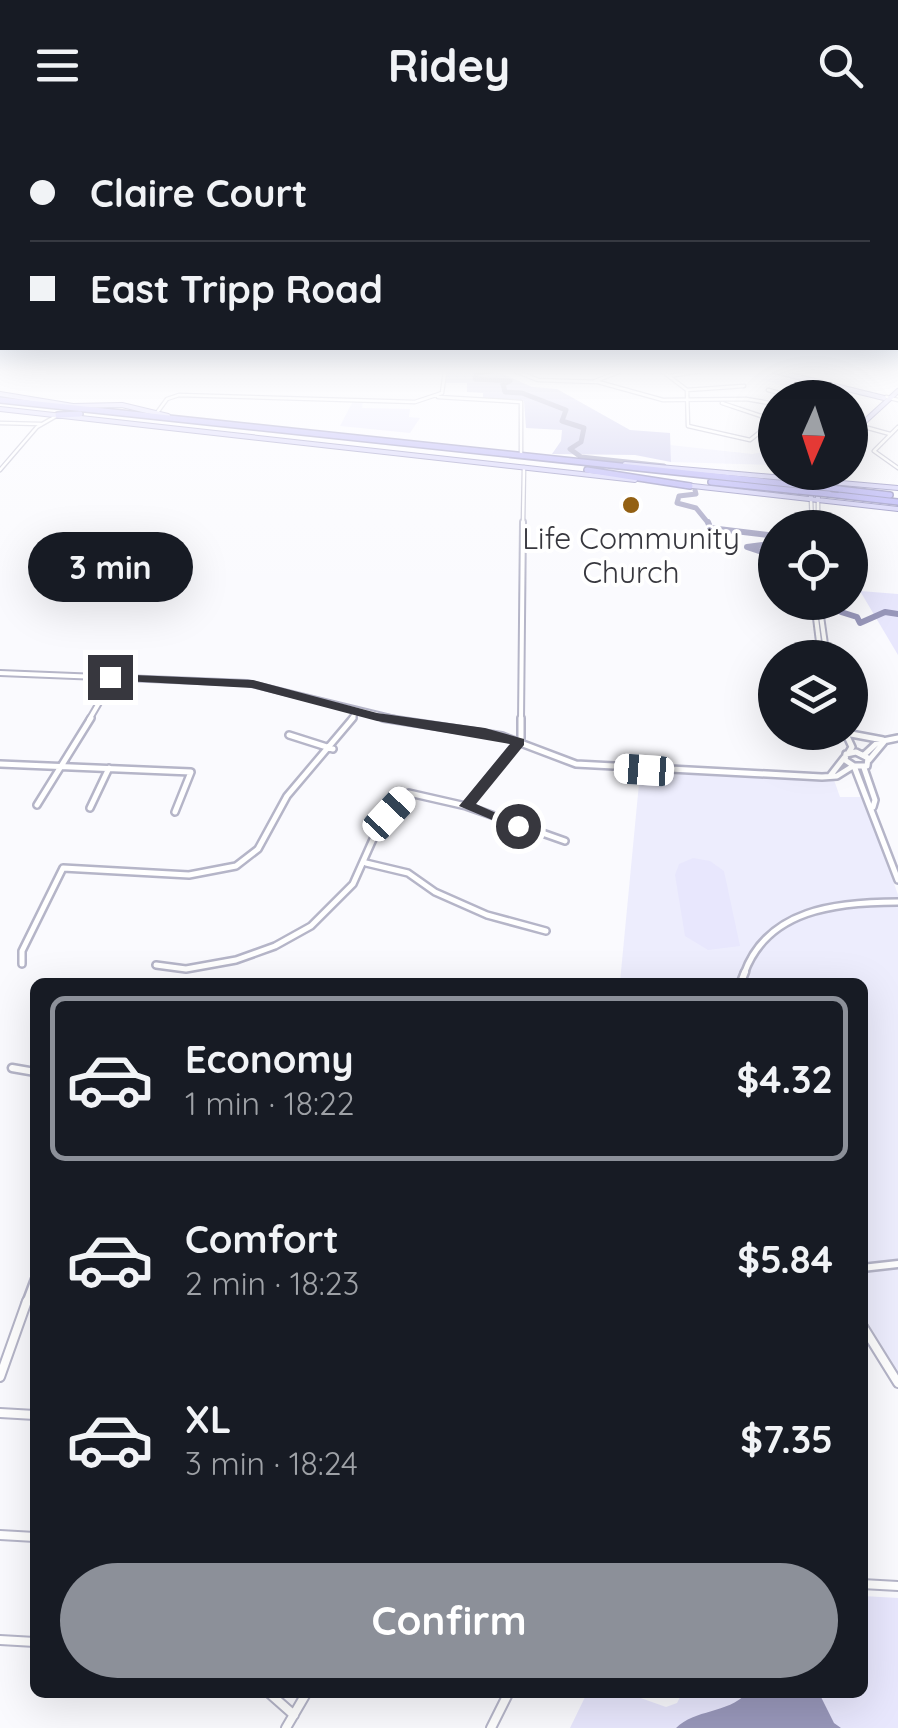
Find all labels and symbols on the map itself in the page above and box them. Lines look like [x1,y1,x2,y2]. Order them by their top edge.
north arrow [758,380,868,490]
marker: Life Community Church [620,494,642,516]
place label: Life Community Church [522,519,740,591]
callout: 3 min [28,532,192,602]
route end [88,655,133,700]
car [613,753,675,787]
car [358,782,420,846]
route start [496,804,541,849]

